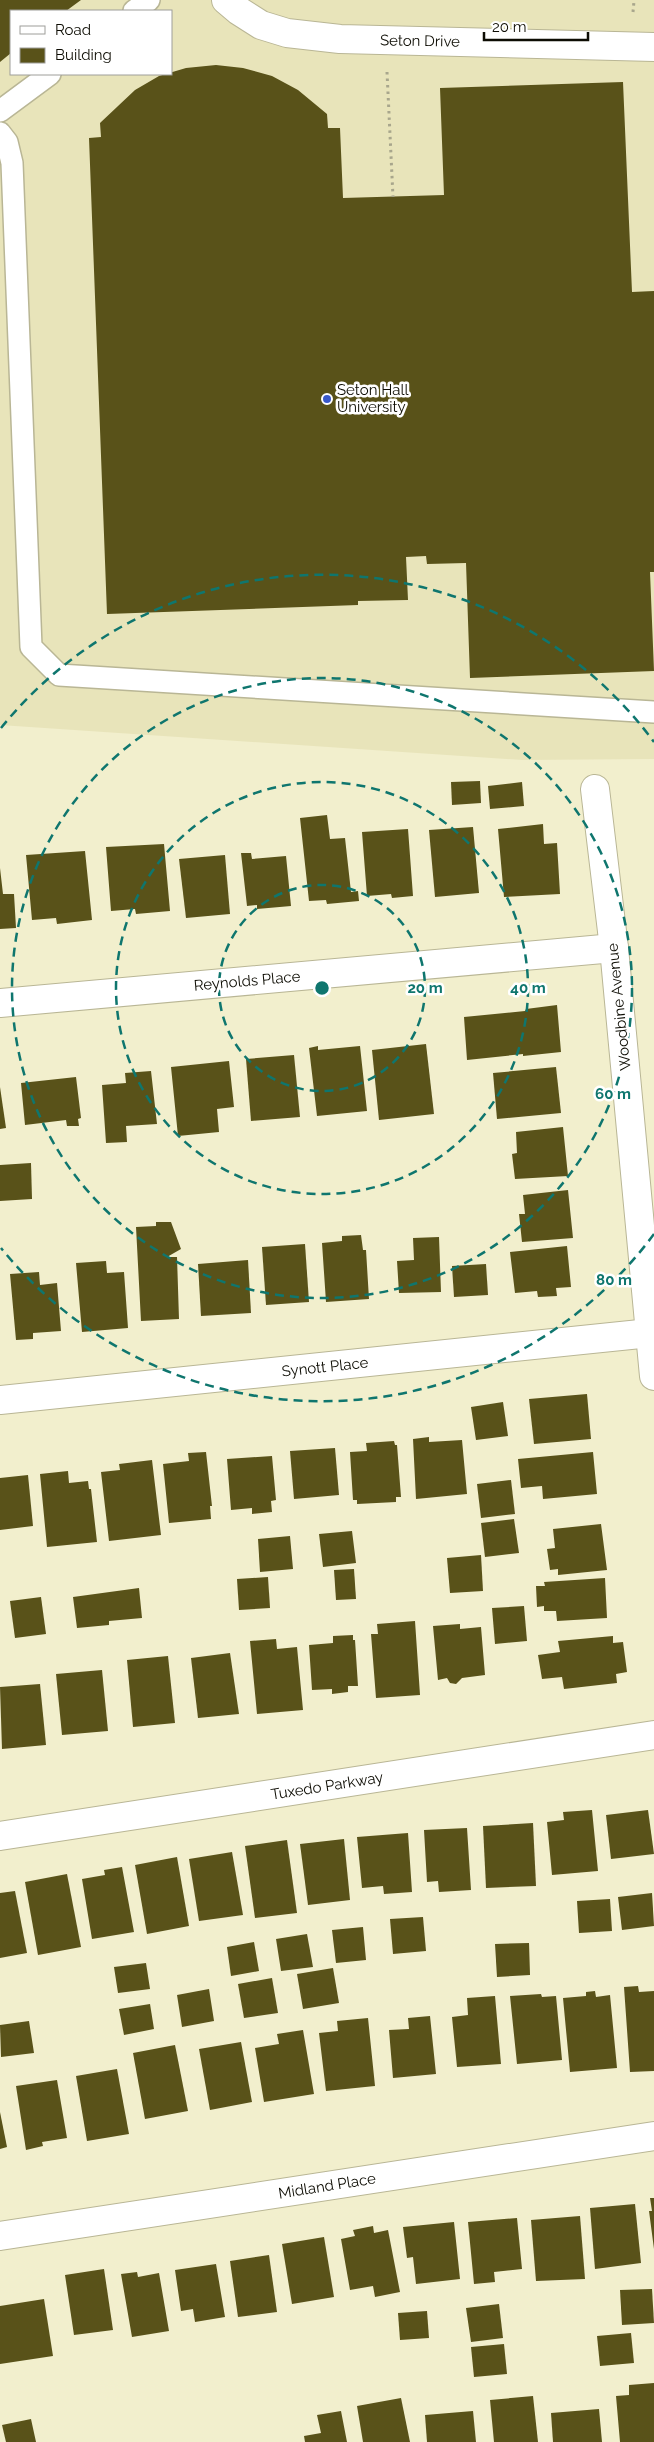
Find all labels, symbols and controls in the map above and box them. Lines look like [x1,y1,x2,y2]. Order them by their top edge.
legend [10,10,172,75]
scale bar [484,10,588,42]
text: 20 m [492,18,527,36]
text: Road [55,21,91,39]
street label: Seton Drive [380,31,460,51]
text: Building [55,46,112,64]
place label: Seton Hall University [337,381,409,416]
marker: Seton Hall University [321,393,333,405]
street label: Woodbine Avenue [603,942,635,1072]
street label: Reynolds Place [193,967,301,995]
centre of rings [313,979,331,997]
text: 20 m [407,979,443,997]
text: 40 m [510,979,546,997]
text: 60 m [595,1085,631,1103]
text: 80 m [596,1271,632,1289]
street label: Synott Place [281,1353,369,1380]
street label: Tuxedo Parkway [269,1768,385,1804]
street label: Midland Place [277,2169,377,2203]

